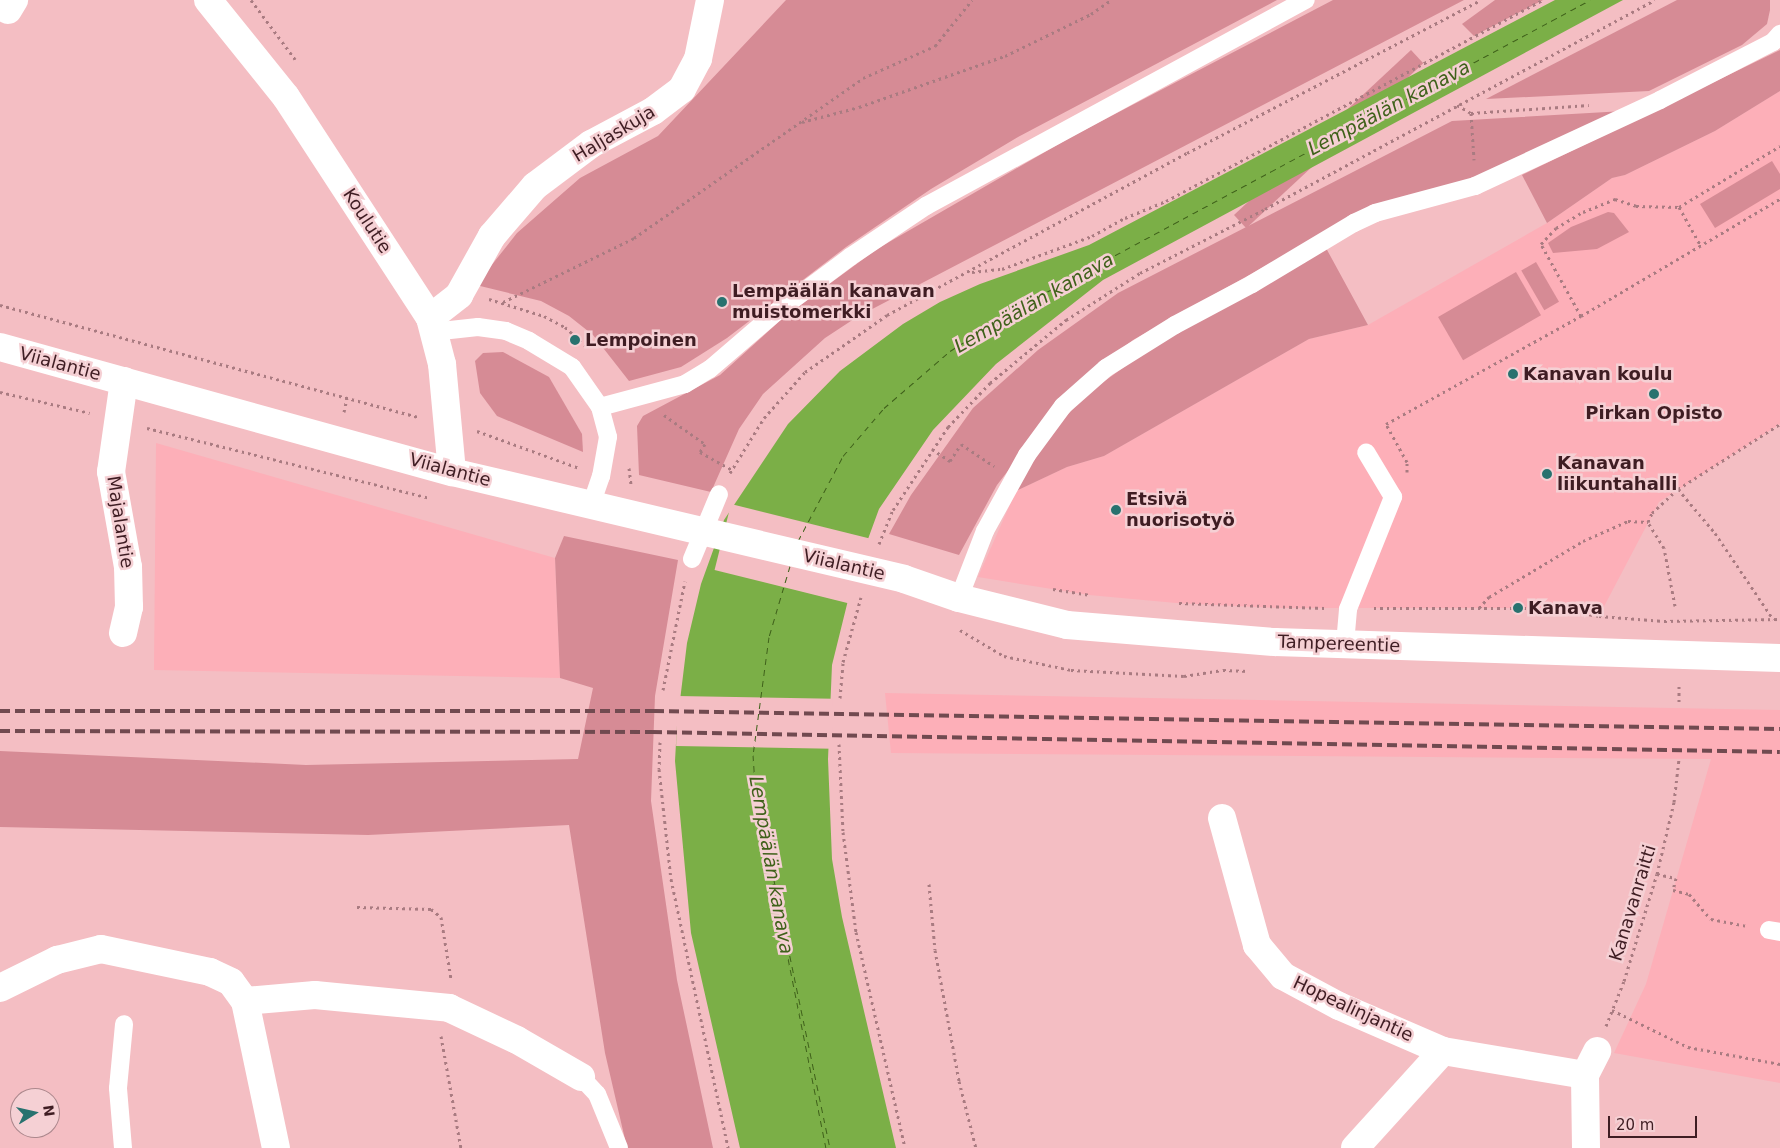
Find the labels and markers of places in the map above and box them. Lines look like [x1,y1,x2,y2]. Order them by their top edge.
place label: Lempäälän kanavan muistomerkki [732,281,935,324]
marker: Lempäälän kanavan muistomerkki [716,296,728,308]
place label: Lempoinen [585,329,697,351]
marker: Lempoinen [569,334,581,346]
place label: Kanavan koulu [1523,363,1673,385]
marker: Kanavan koulu [1507,368,1519,380]
marker: Pirkan Opisto [1648,388,1660,400]
place label: Pirkan Opisto [1585,402,1723,424]
place label: Kanavan liikuntahalli [1557,453,1677,496]
marker: Kanavan liikuntahalli [1541,468,1553,480]
place label: Etsivä nuorisotyö [1126,489,1235,532]
marker: Etsivä nuorisotyö [1110,504,1122,516]
place label: Kanava [1528,597,1603,619]
marker: Kanava [1512,602,1524,614]

